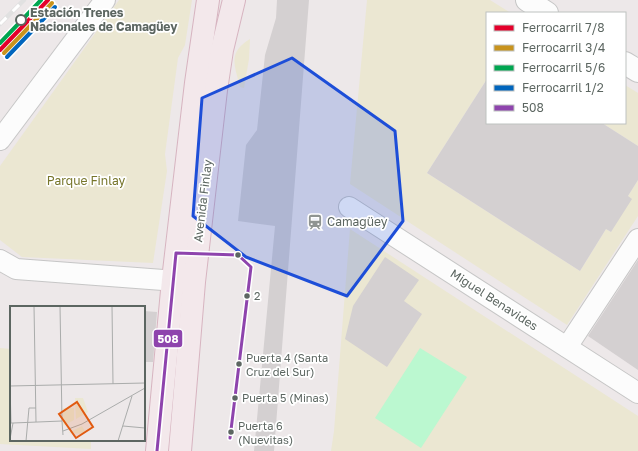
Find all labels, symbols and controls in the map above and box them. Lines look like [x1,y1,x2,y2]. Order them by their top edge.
place label: Estación Trenes Nacionales de Camagüey [30,5,178,34]
legend [486,12,626,124]
marker: Estación Trenes Nacionales de Camagüey [15,14,27,26]
text: Ferrocarril 7/8 [522,20,605,35]
text: Ferrocarril 3/4 [522,40,605,55]
text: Ferrocarril 5/6 [522,60,605,75]
text: Ferrocarril 1/2 [522,80,604,95]
text: 508 [522,100,544,115]
street label: Avenida Finlay [190,158,215,243]
park label: Parque Finlay [47,173,126,188]
station icon: Camagüey [306,213,324,231]
place label: Camagüey [327,214,388,229]
unlabelled marker [233,250,243,260]
street label: Miguel Benavides [448,266,541,334]
place label: 2 [254,289,260,302]
marker: 2 [242,291,252,301]
inset map [10,306,145,441]
line badge: 508 [153,329,183,348]
text: 508 [158,332,178,345]
place label: Puerta 4 (Santa Cruz del Sur) [246,351,328,378]
marker: Puerta 4 (Santa Cruz del Sur) [234,359,244,369]
place label: Puerta 5 (Minas) [242,391,329,404]
marker: Puerta 5 (Minas) [230,393,240,403]
place label: Puerta 6 (Nuevitas) [238,419,293,446]
marker: Puerta 6 (Nuevitas) [226,427,236,437]

